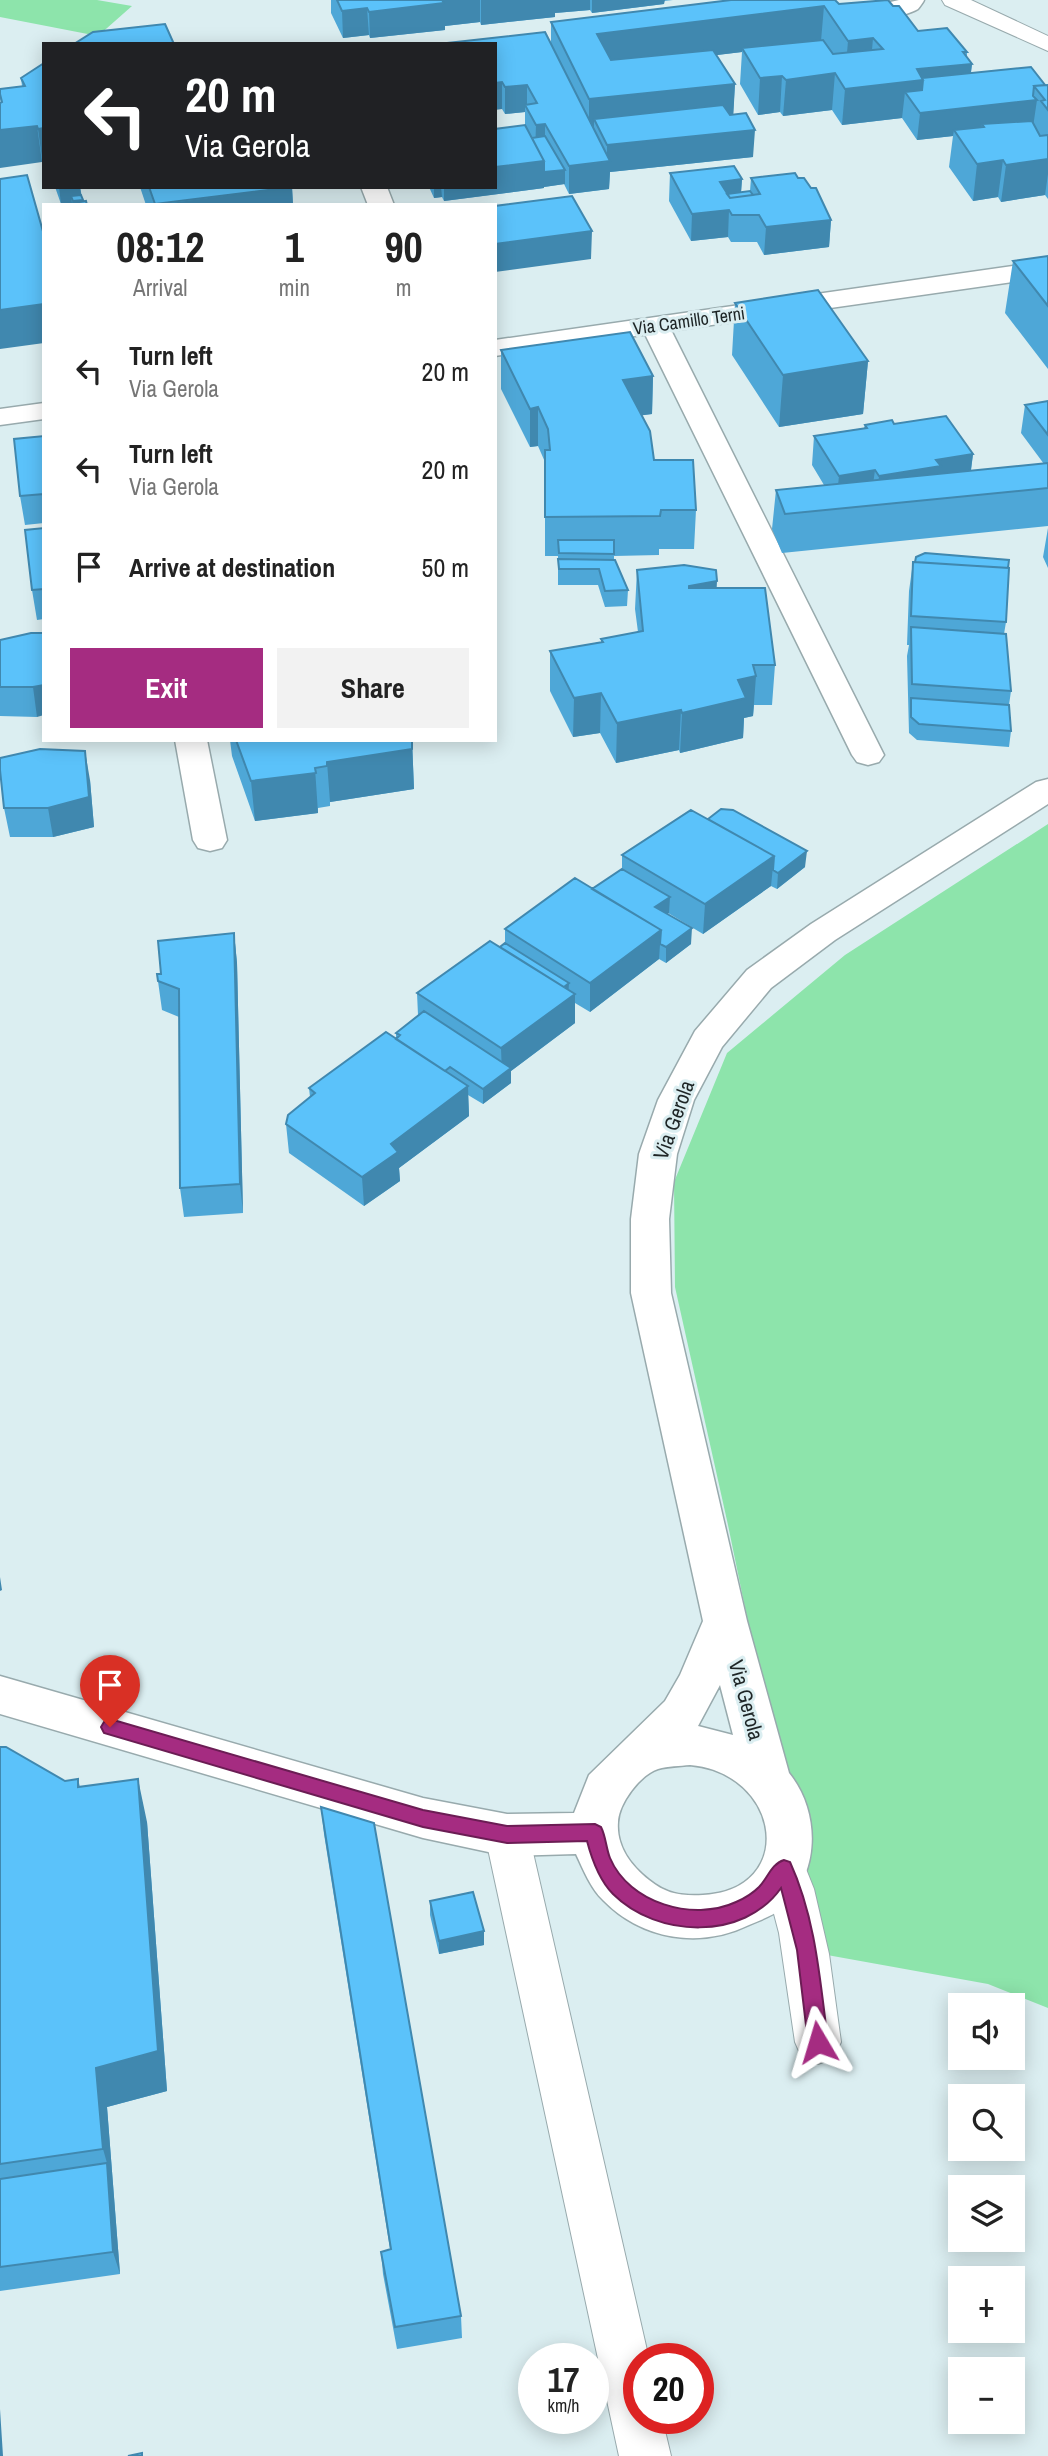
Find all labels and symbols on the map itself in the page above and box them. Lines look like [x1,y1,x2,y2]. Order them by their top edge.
street label: Via Camillo Terni [631,300,746,341]
street label: Via Gerola [646,1076,701,1163]
pin [80,1655,140,1727]
street label: Via Gerola [722,1656,771,1744]
position arrow [781,2005,855,2079]
speed limit sign: 20 [623,2343,714,2434]

